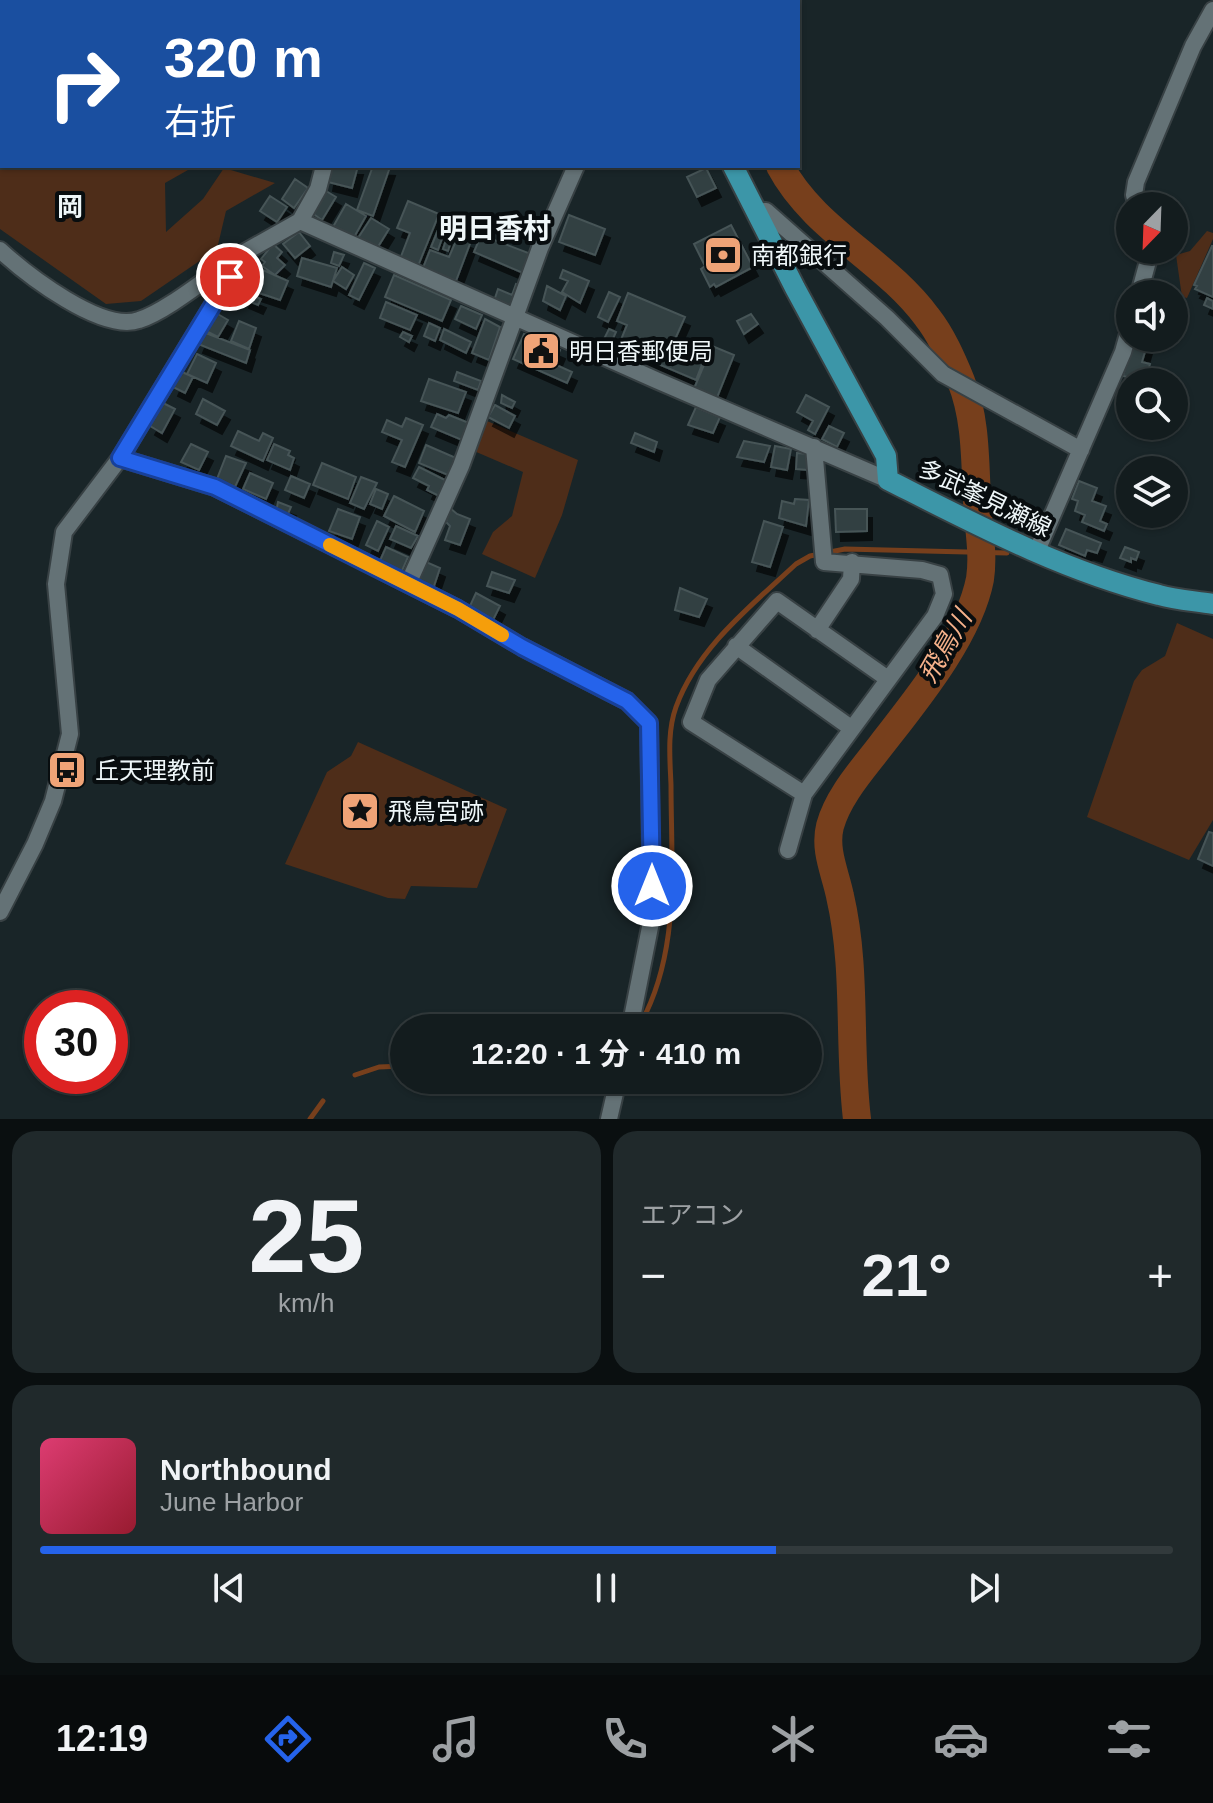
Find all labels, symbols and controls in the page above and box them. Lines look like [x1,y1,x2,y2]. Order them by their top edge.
text: 320 m [164,26,323,89]
icon: right [32,32,136,136]
text: 右折 [164,101,236,142]
district label: 岡 [57,192,83,222]
north arrow [1116,192,1188,264]
map controls [1116,192,1188,528]
district label: 明日香村 [439,213,551,244]
bank icon: 南都銀行 [702,234,744,276]
place label: 南都銀行 [751,242,847,269]
pin [196,243,264,311]
icon: arrive [208,255,252,299]
button: sound [1116,280,1188,352]
public building icon: 明日香郵便局 [520,330,562,372]
place label: 明日香郵便局 [569,338,713,365]
button: search [1116,368,1188,440]
street label: 多武峯見瀬線 [914,454,1056,542]
button: layers [1116,456,1188,528]
water label: 飛鳥川 [913,602,979,687]
bus stop icon: 丘天理教前 [46,749,88,791]
place label: 丘天理教前 [95,757,215,784]
place icon: 飛鳥宮跡 [339,790,381,832]
place label: 飛鳥宮跡 [388,798,484,825]
position arrow [610,844,694,928]
speed limit sign: 30 [24,990,128,1094]
text: 12:20 · 1 分 · 410 m [471,1037,741,1070]
text: 25 [248,1178,364,1294]
text: エアコン [641,1200,745,1230]
text: 21° [861,1242,952,1309]
text: − [641,1251,666,1300]
text: + [1147,1251,1173,1300]
text: km/h [278,1288,334,1318]
text: Northbound [160,1453,332,1486]
text: June Harbor [160,1487,303,1517]
icon: previous [207,1566,251,1610]
icon: pause [584,1566,628,1610]
icon: next [962,1566,1006,1610]
icon: directions [260,1711,316,1767]
icon: music [428,1711,484,1767]
icon: phone [597,1711,653,1767]
icon: climate [765,1711,821,1767]
icon: car [933,1711,989,1767]
icon: filters [1101,1711,1157,1767]
text: 12:19 [56,1718,148,1759]

